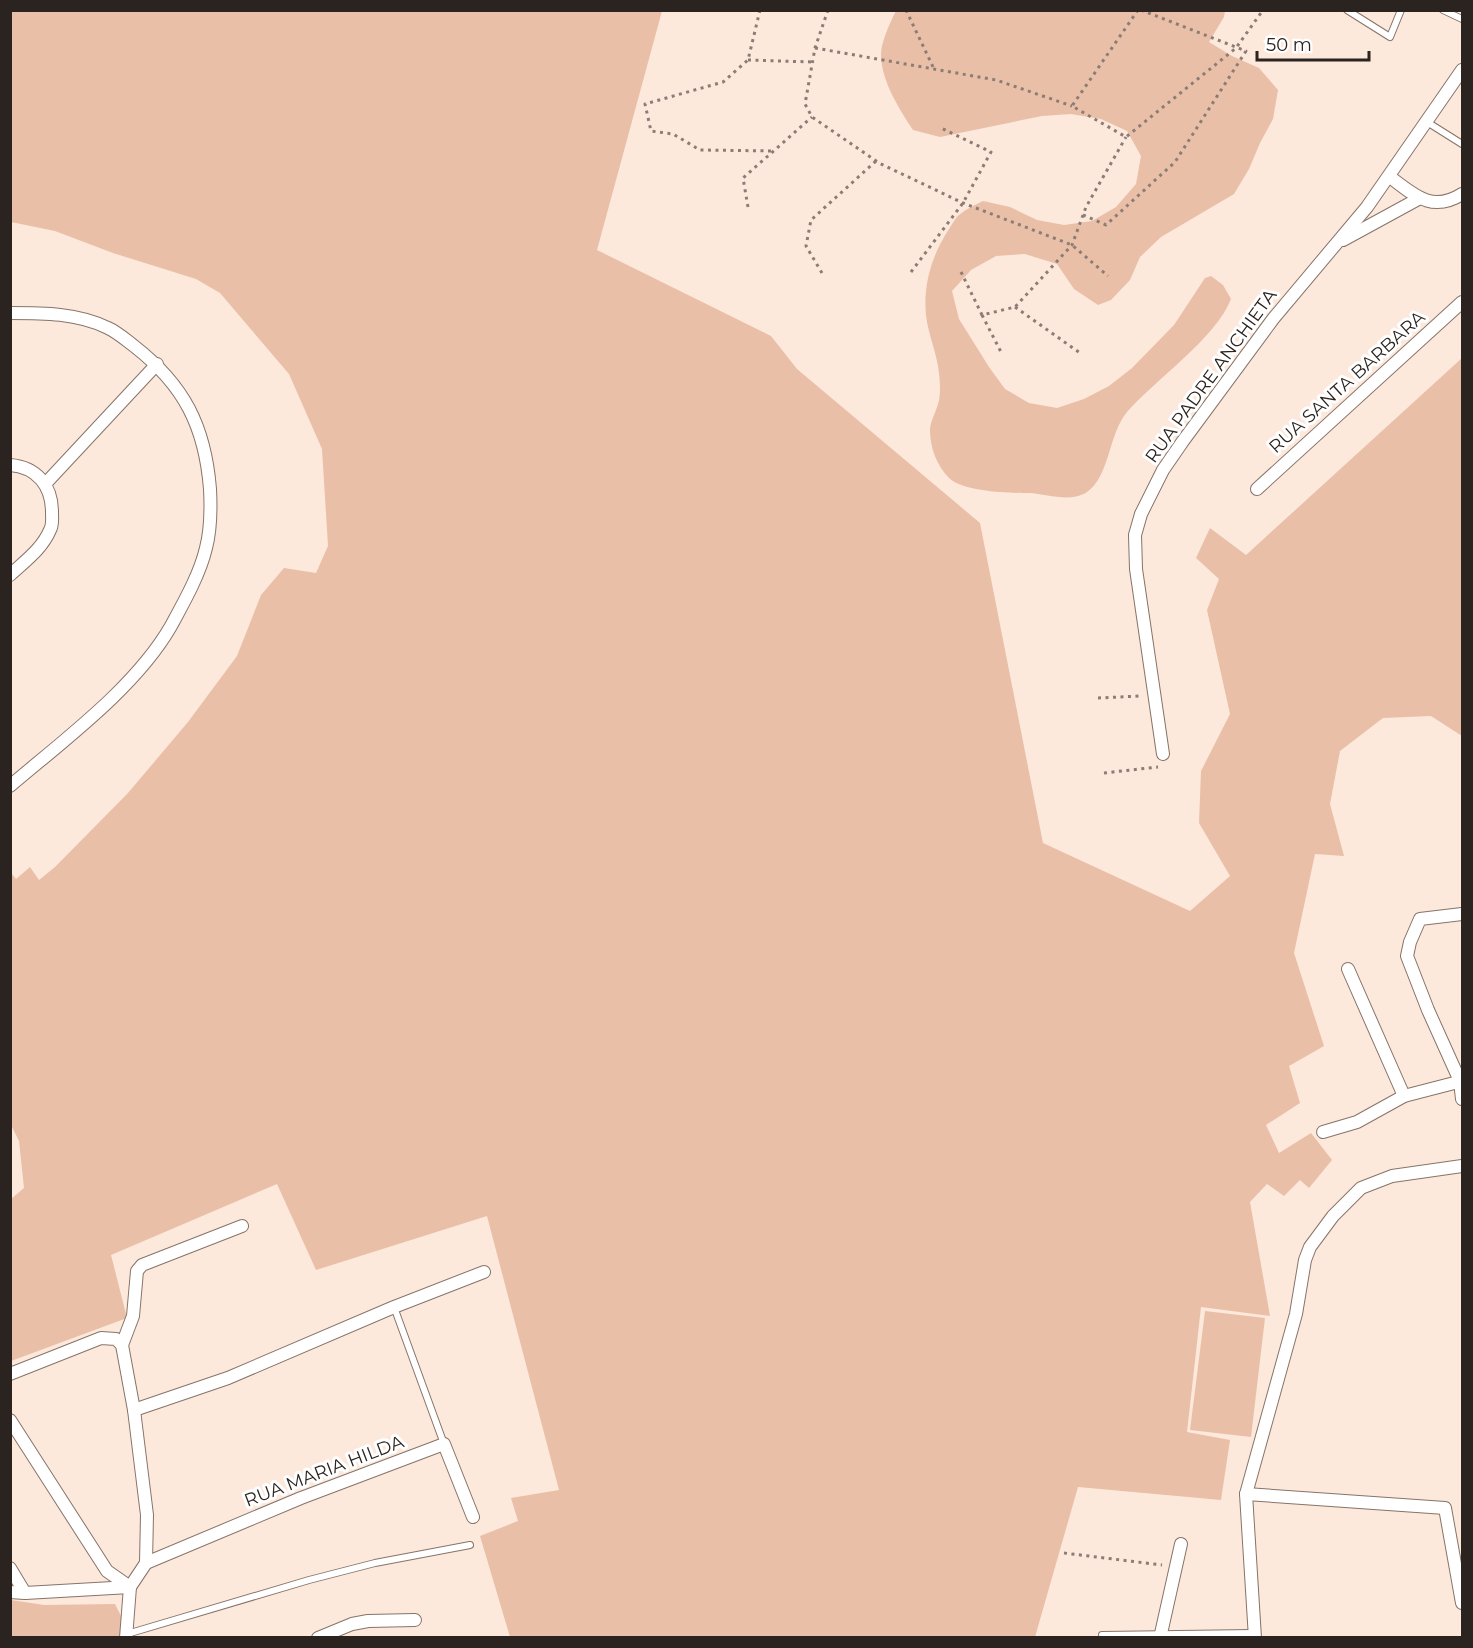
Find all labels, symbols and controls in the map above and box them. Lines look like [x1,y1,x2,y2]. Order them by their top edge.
scale bar [1257,24,1370,62]
text: 50 m [1266,34,1312,56]
street label: RUA PADRE ANCHIETA [1141,285,1281,467]
street label: RUA SANTA BARBARA [1264,306,1430,458]
street label: RUA MARIA HILDA [241,1430,407,1512]

